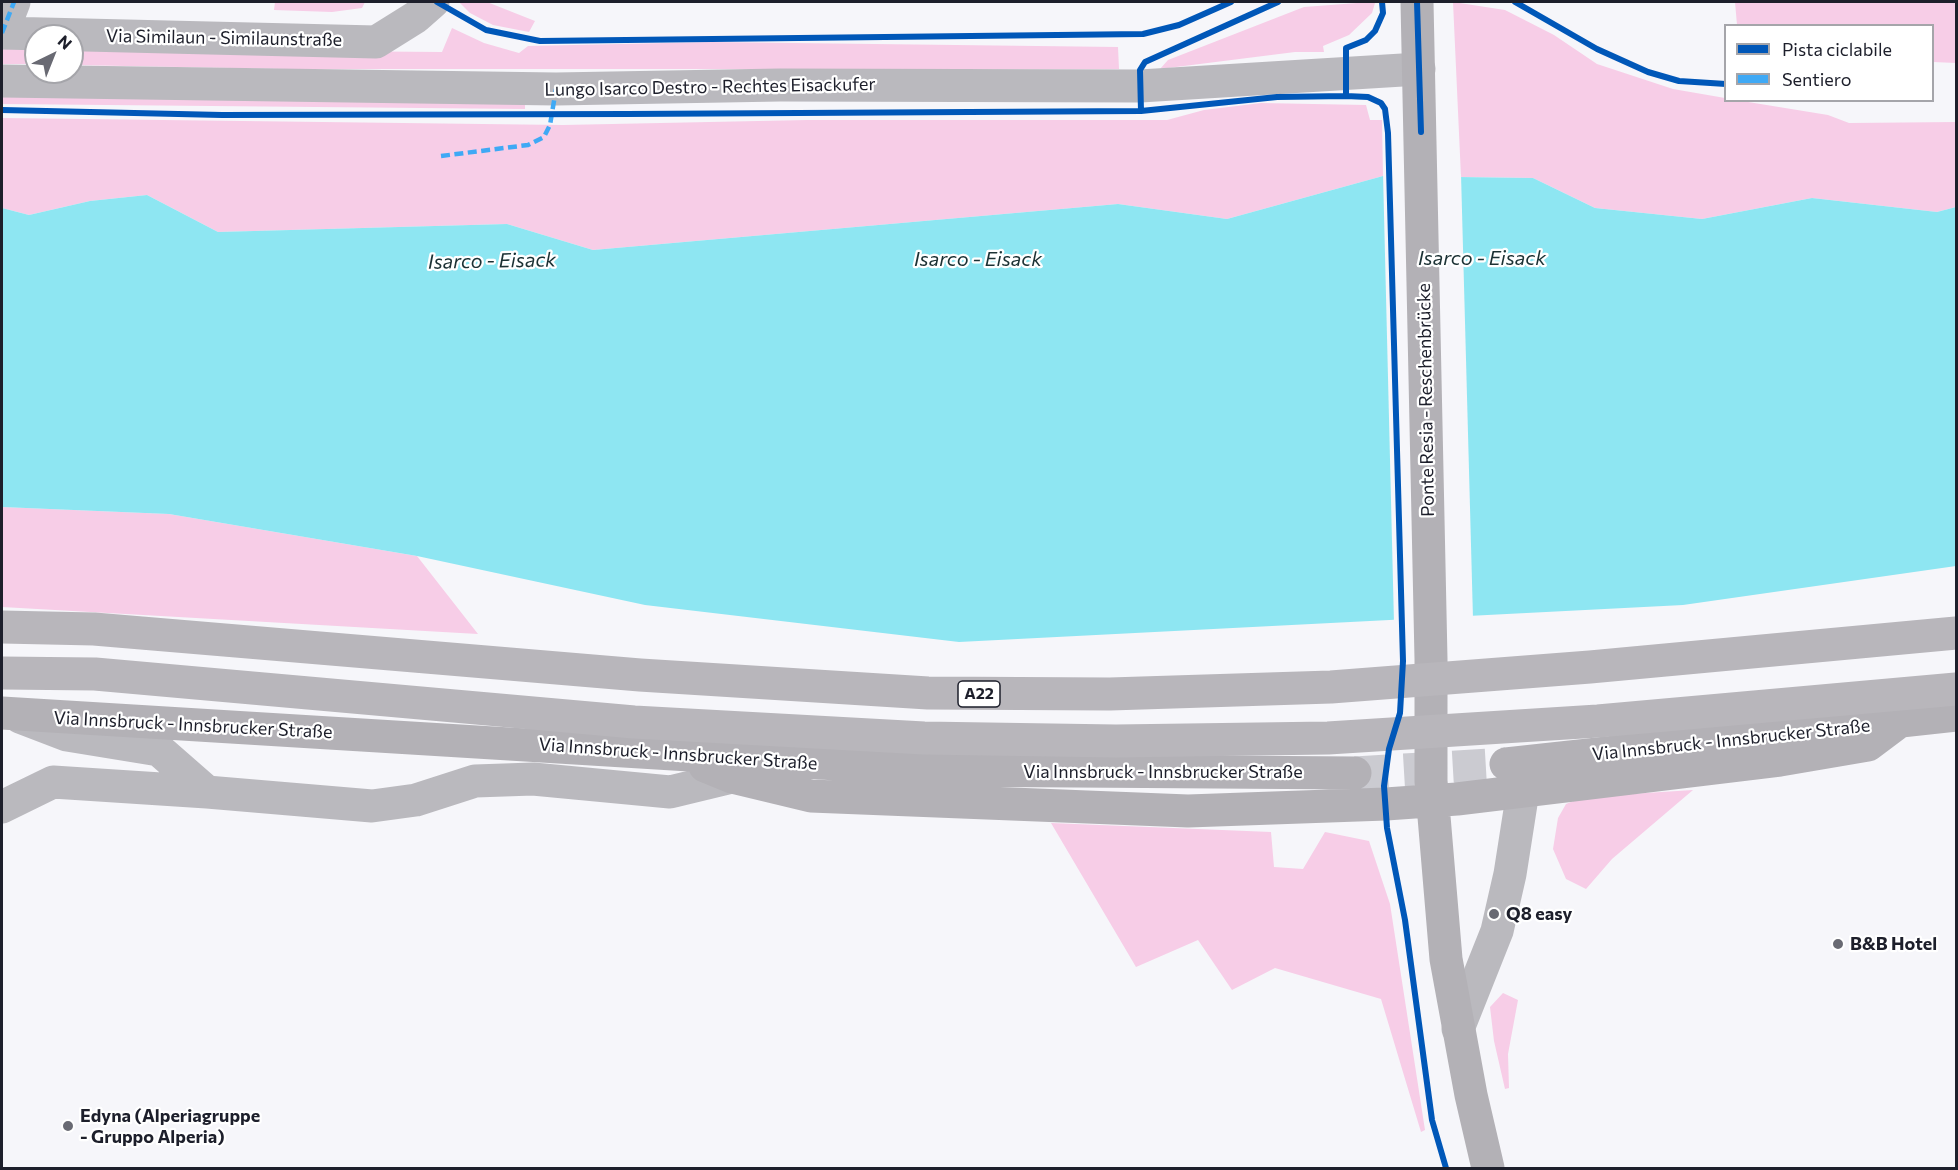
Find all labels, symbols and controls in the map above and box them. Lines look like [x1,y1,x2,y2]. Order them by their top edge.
north arrow [24,24,84,84]
legend [1724,24,1934,102]
street label: Via Similaun - Similaunstraße [106,25,342,51]
text: N [54,31,76,53]
text: Pista ciclabile [1782,38,1892,60]
text: Sentiero [1782,68,1852,90]
street label: Lungo Isarco Destro - Rechtes Eisackufer [544,73,876,101]
water label: Isarco - Eisack [1418,246,1546,270]
water label: Isarco - Eisack [914,247,1042,271]
water label: Isarco - Eisack [428,248,556,274]
street label: Ponte Resia - Reschenbrücke [1413,283,1439,517]
road number: A22 [958,681,1000,707]
street label: Via Innsbruck - Innsbrucker Straße [53,707,333,743]
street label: Via Innsbruck - Innsbrucker Straße [1591,715,1871,765]
street label: Via Innsbruck - Innsbrucker Straße [538,733,818,775]
street label: Via Innsbruck - Innsbrucker Straße [1023,761,1303,783]
place label: Q8 easy [1506,903,1572,925]
marker: Q8 easy [1487,907,1501,921]
place label: B&B Hotel [1850,933,1937,955]
marker: B&B Hotel [1831,937,1845,951]
place label: Edyna (Alperiagruppe - Gruppo Alperia) [80,1105,260,1148]
marker: Edyna (Alperiagruppe - Gruppo Alperia) [61,1119,75,1133]

